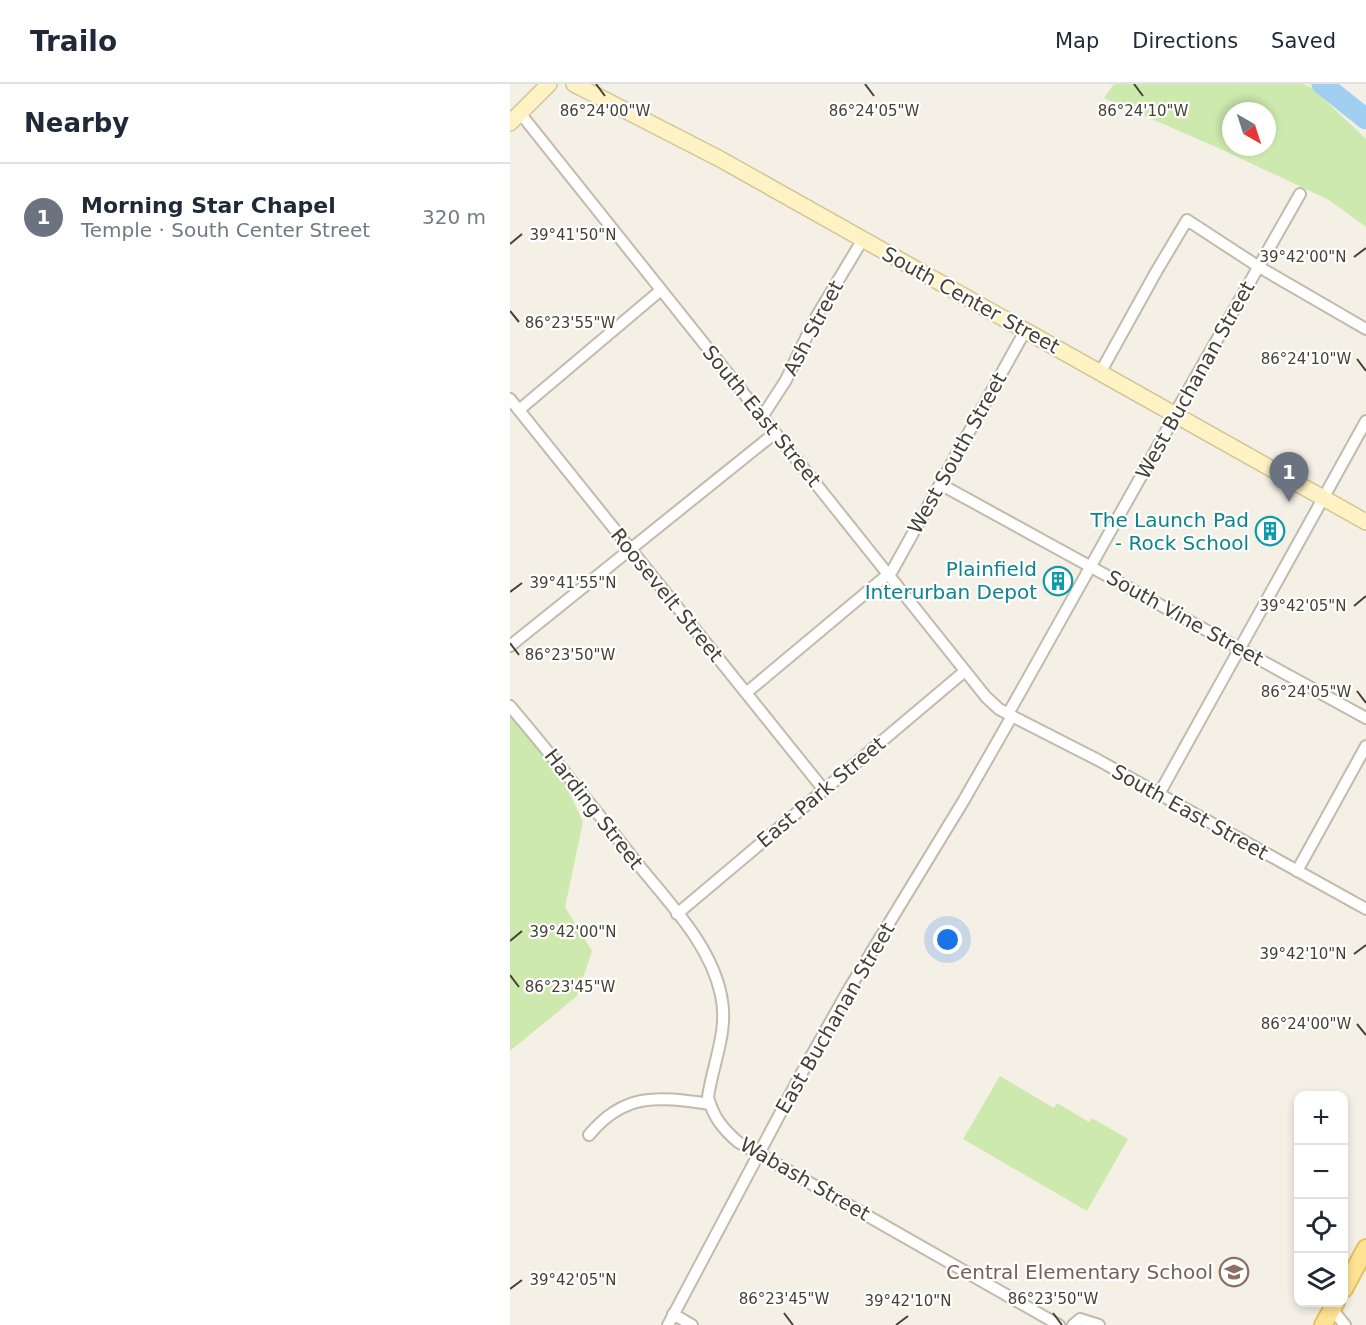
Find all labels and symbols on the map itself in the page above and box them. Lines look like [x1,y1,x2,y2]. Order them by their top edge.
text: 86°24'00"W [560,102,650,120]
text: 86°24'05"W [829,102,919,120]
text: 86°24'10"W [1098,102,1188,120]
north arrow [1222,102,1276,156]
text: 39°41'50"N [529,226,617,244]
street label: South Center Street [878,241,1064,359]
text: 39°42'00"N [1259,248,1347,266]
street label: Ash Street [778,276,848,380]
street label: West Buchanan Street [1131,277,1260,483]
text: 86°23'55"W [525,314,615,332]
street label: South East Street [698,341,826,492]
text: 86°24'10"W [1261,350,1351,368]
street label: West South Street [903,368,1011,538]
pin: 1 [1270,452,1308,502]
place label: The Launch Pad - Rock School [1090,508,1249,555]
building icon: The Launch Pad - Rock School [1254,515,1286,547]
street label: Roosevelt Street [606,523,728,667]
place label: Plainfield Interurban Depot [865,557,1037,604]
building icon: Plainfield Interurban Depot [1042,565,1074,597]
street label: South Vine Street [1102,565,1268,671]
text: 39°41'55"N [529,574,617,592]
text: 39°42'05"N [1259,597,1347,615]
text: 86°23'50"W [525,646,615,664]
text: 86°24'05"W [1261,683,1351,701]
street label: East Park Street [752,731,890,853]
street label: Harding Street [540,744,648,874]
street label: South East Street [1108,759,1272,865]
street label: East Buchanan Street [770,918,900,1118]
text: 39°42'00"N [529,923,617,941]
your location [933,925,962,954]
text: 39°42'10"N [1259,945,1347,963]
text: 86°23'45"W [525,978,615,996]
text: 86°24'00"W [1261,1015,1351,1033]
street label: Wabash Street [736,1132,874,1226]
school or university icon: Central Elementary School [1218,1256,1250,1288]
place label: Central Elementary School [946,1260,1213,1284]
text: 39°42'05"N [529,1271,617,1289]
text: 86°23'45"W [739,1290,829,1308]
text: 86°23'50"W [1008,1290,1098,1308]
text: 39°42'10"N [864,1292,952,1310]

